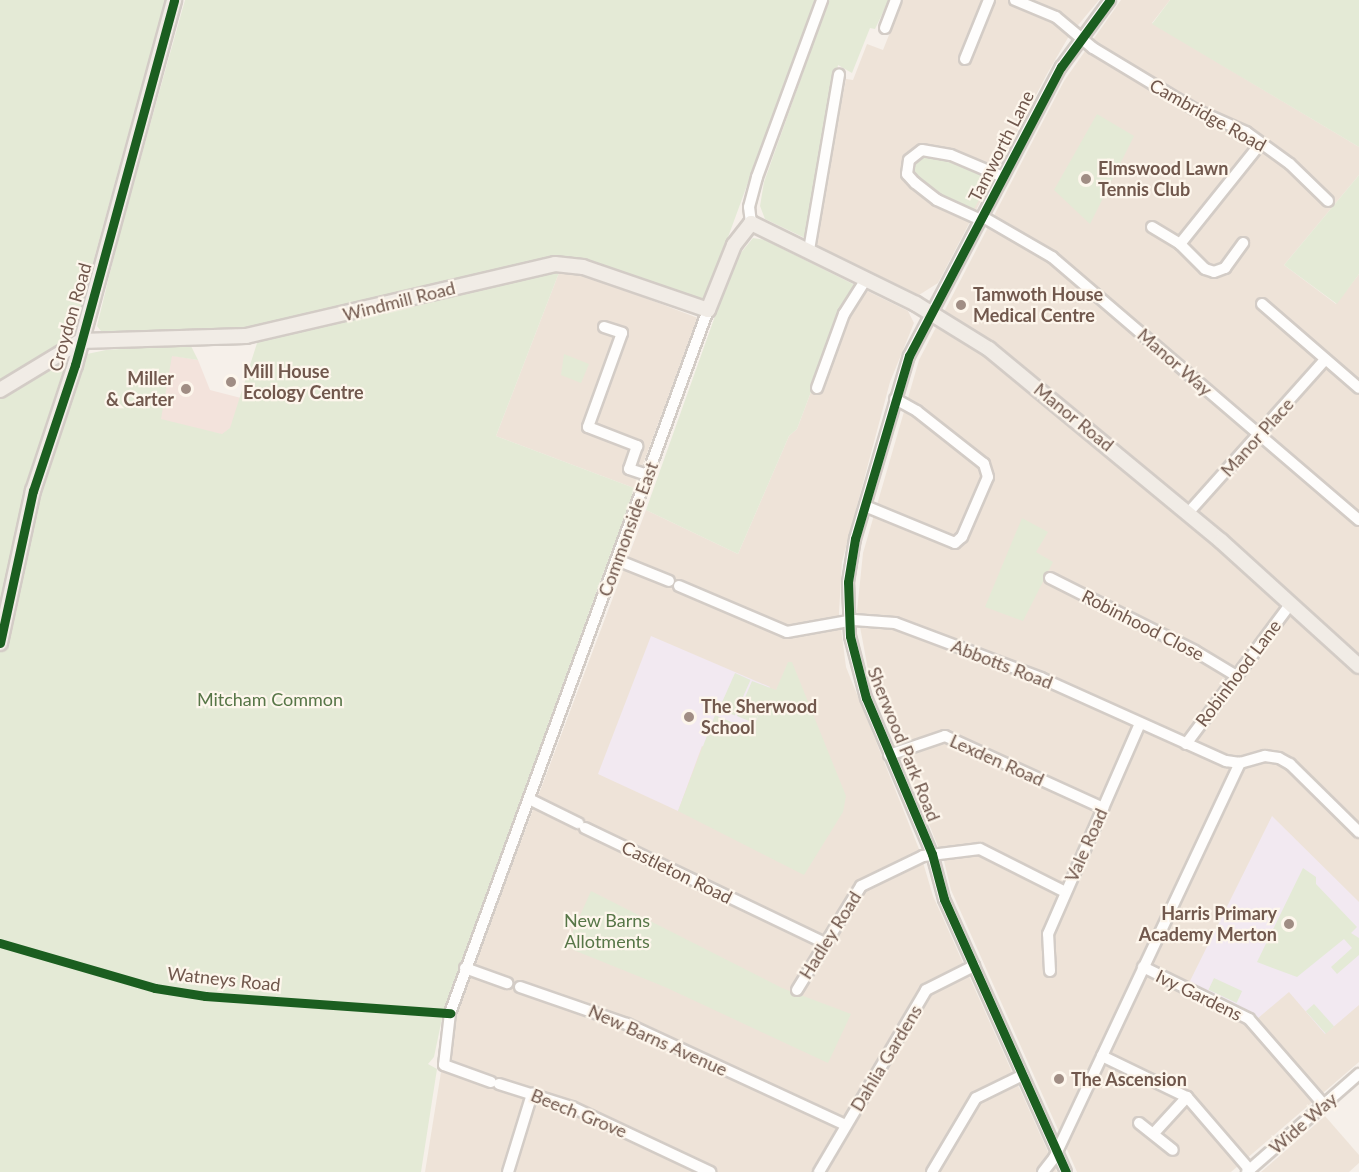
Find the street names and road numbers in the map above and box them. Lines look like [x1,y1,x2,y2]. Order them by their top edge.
street label: Cambridge Road [1146,74,1270,156]
street label: Tamworth Lane [964,87,1038,205]
street label: Croydon Road [44,260,96,374]
street label: Windmill Road [341,277,457,325]
street label: Manor Way [1133,324,1217,400]
street label: Manor Road [1030,378,1118,456]
street label: Manor Place [1216,393,1298,481]
street label: Commonside East [594,459,662,599]
street label: Robinhood Close [1078,585,1208,665]
street label: Robinhood Lane [1191,615,1285,731]
street label: Abbotts Road [948,635,1056,693]
street label: Sherwood Park Road [863,664,945,824]
street label: Lexden Road [947,730,1047,790]
street label: Vale Road [1060,805,1112,885]
street label: Castleton Road [618,836,736,908]
street label: Hadley Road [794,887,866,983]
street label: Watneys Road [166,962,282,996]
street label: Ivy Gardens [1152,965,1246,1025]
street label: New Barns Avenue [585,999,731,1081]
street label: Dahlia Gardens [846,1001,926,1115]
street label: Beech Grove [528,1084,630,1142]
street label: Wide Way [1265,1088,1341,1158]

